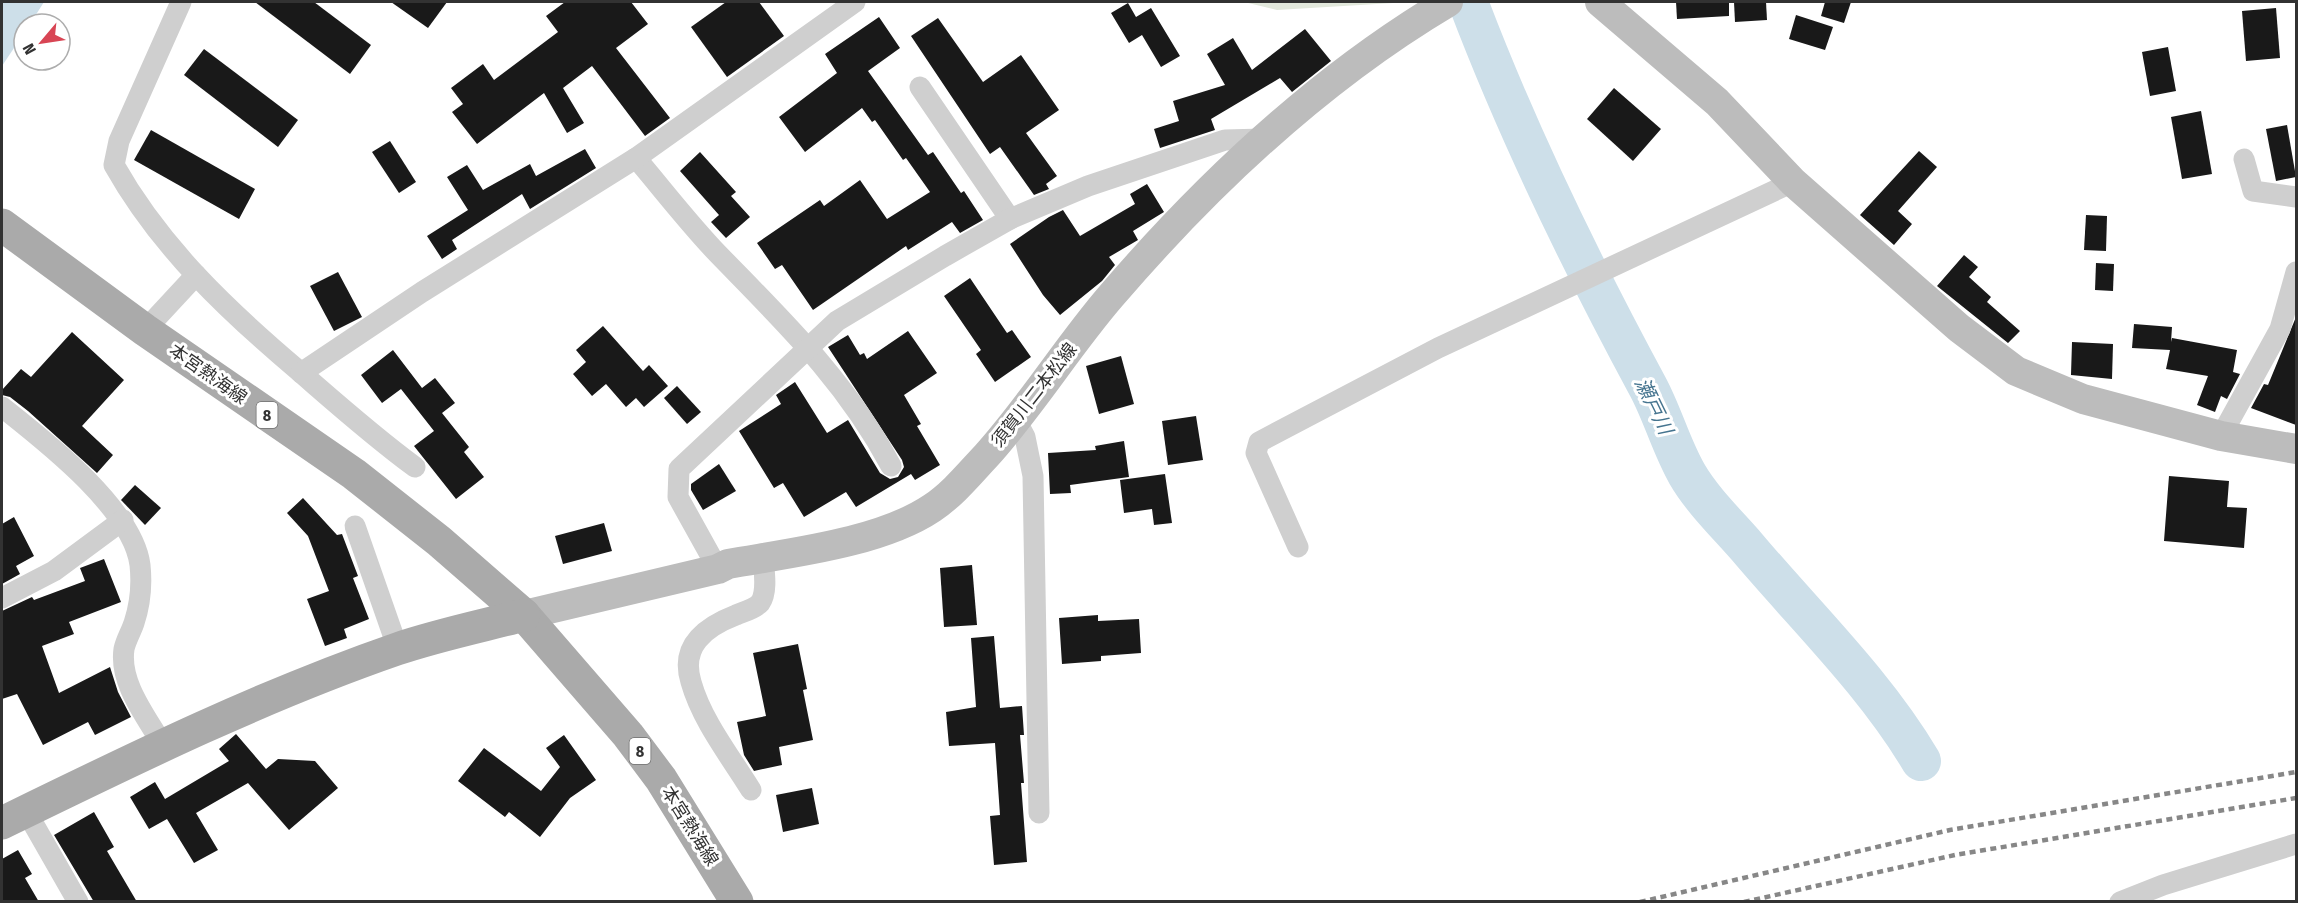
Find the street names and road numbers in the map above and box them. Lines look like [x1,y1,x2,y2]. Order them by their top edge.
street label: 本宮熱海線 [165,339,251,409]
street label: 須賀川二本松線 [987,339,1081,451]
road number: 8 [256,402,278,428]
road number: 8 [630,738,650,764]
street label: 本宮熱海線 [657,782,723,870]

